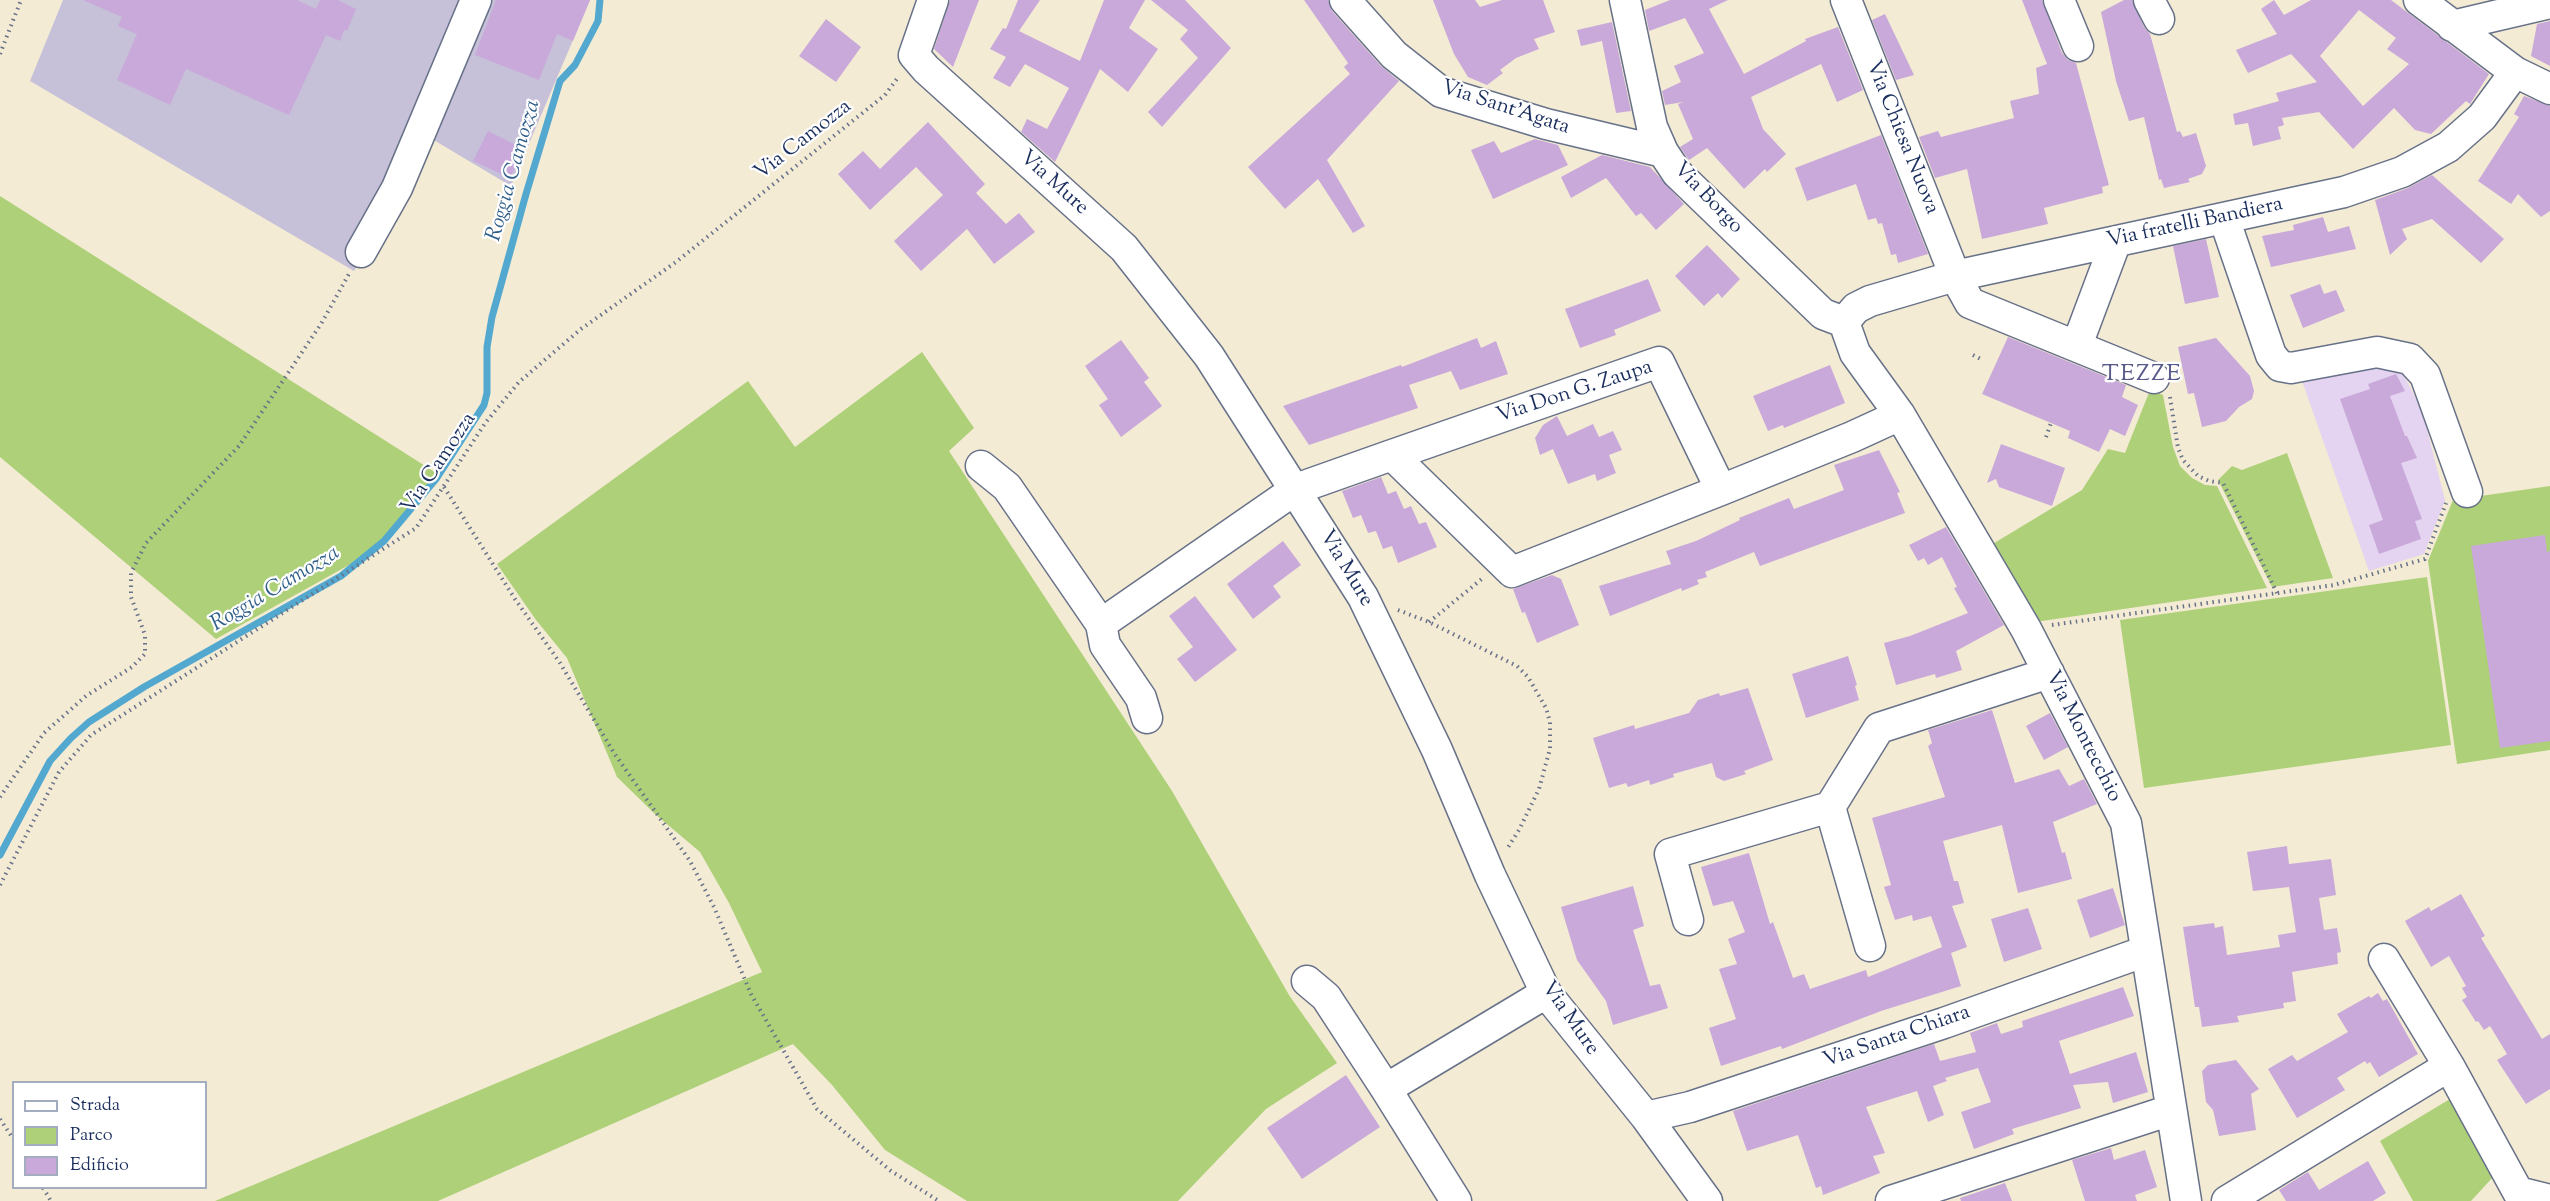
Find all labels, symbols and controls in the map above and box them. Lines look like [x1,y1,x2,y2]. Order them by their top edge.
street label: Via Chiesa Nuova [1859,58,1943,218]
street label: Via Sant'Agata [1437,76,1573,142]
street label: Via Camozza [750,95,858,187]
water label: Roggia Camozza [482,97,548,245]
street label: Via Mure [1013,146,1093,222]
street label: Via Borgo [1667,158,1747,240]
street label: Via fratelli Bandiera [2105,193,2285,255]
street label: Via Don G. Zaupa [1494,356,1656,430]
district label: TEZZE [2102,362,2182,390]
street label: Via Camozza [397,409,483,519]
street label: Via Mure [1312,526,1378,612]
water label: Roggia Camozza [207,541,345,639]
street label: Via Montecchio [2038,667,2126,807]
street label: Via Mure [1534,977,1604,1061]
street label: Via Santa Chiara [1820,1001,1974,1075]
legend [12,1081,207,1189]
text: Strada [70,1093,120,1119]
text: Parco [70,1123,113,1149]
text: Edificio [70,1153,129,1179]

